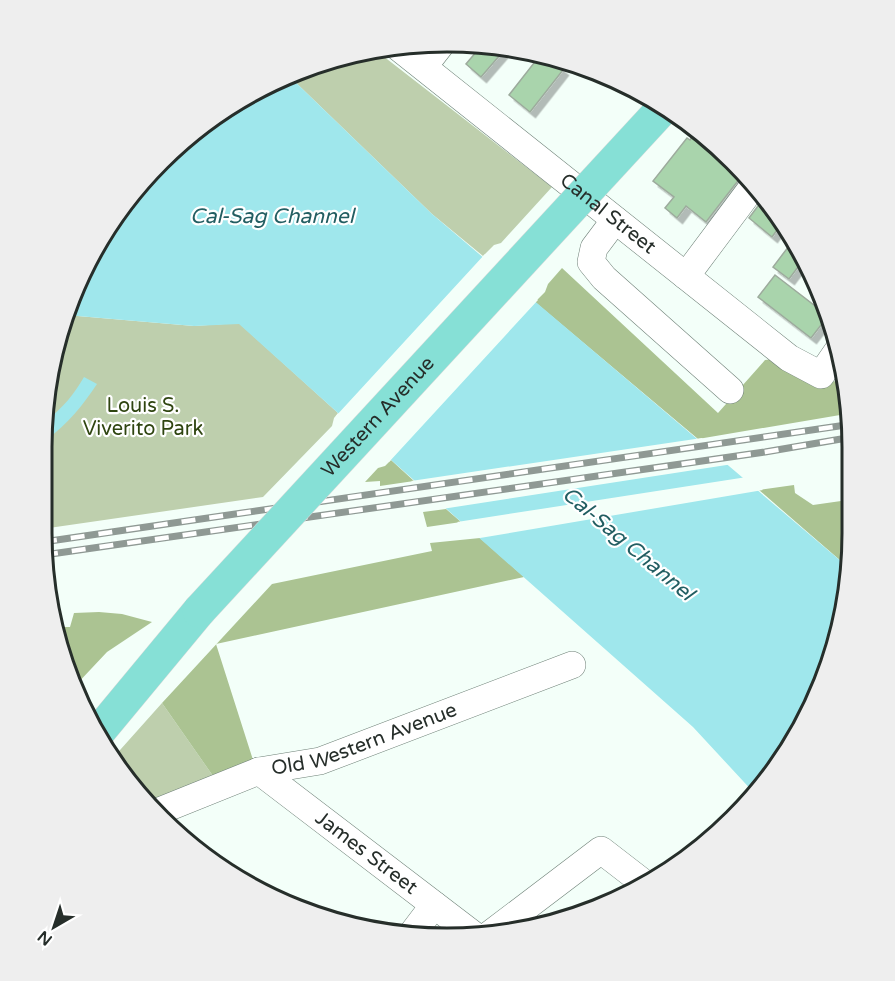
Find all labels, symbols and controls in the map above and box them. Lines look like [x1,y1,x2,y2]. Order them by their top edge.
street label: Canal Street [555,168,661,260]
water label: Cal-Sag Channel [190,204,357,229]
street label: Western Avenue [316,352,440,482]
park label: Louis S. Viverito Park [83,394,203,441]
water label: Cal-Sag Channel [557,482,701,608]
street label: Old Western Avenue [270,698,460,781]
street label: James Street [310,806,422,900]
north arrow [24,897,84,957]
text: N [34,926,56,950]

